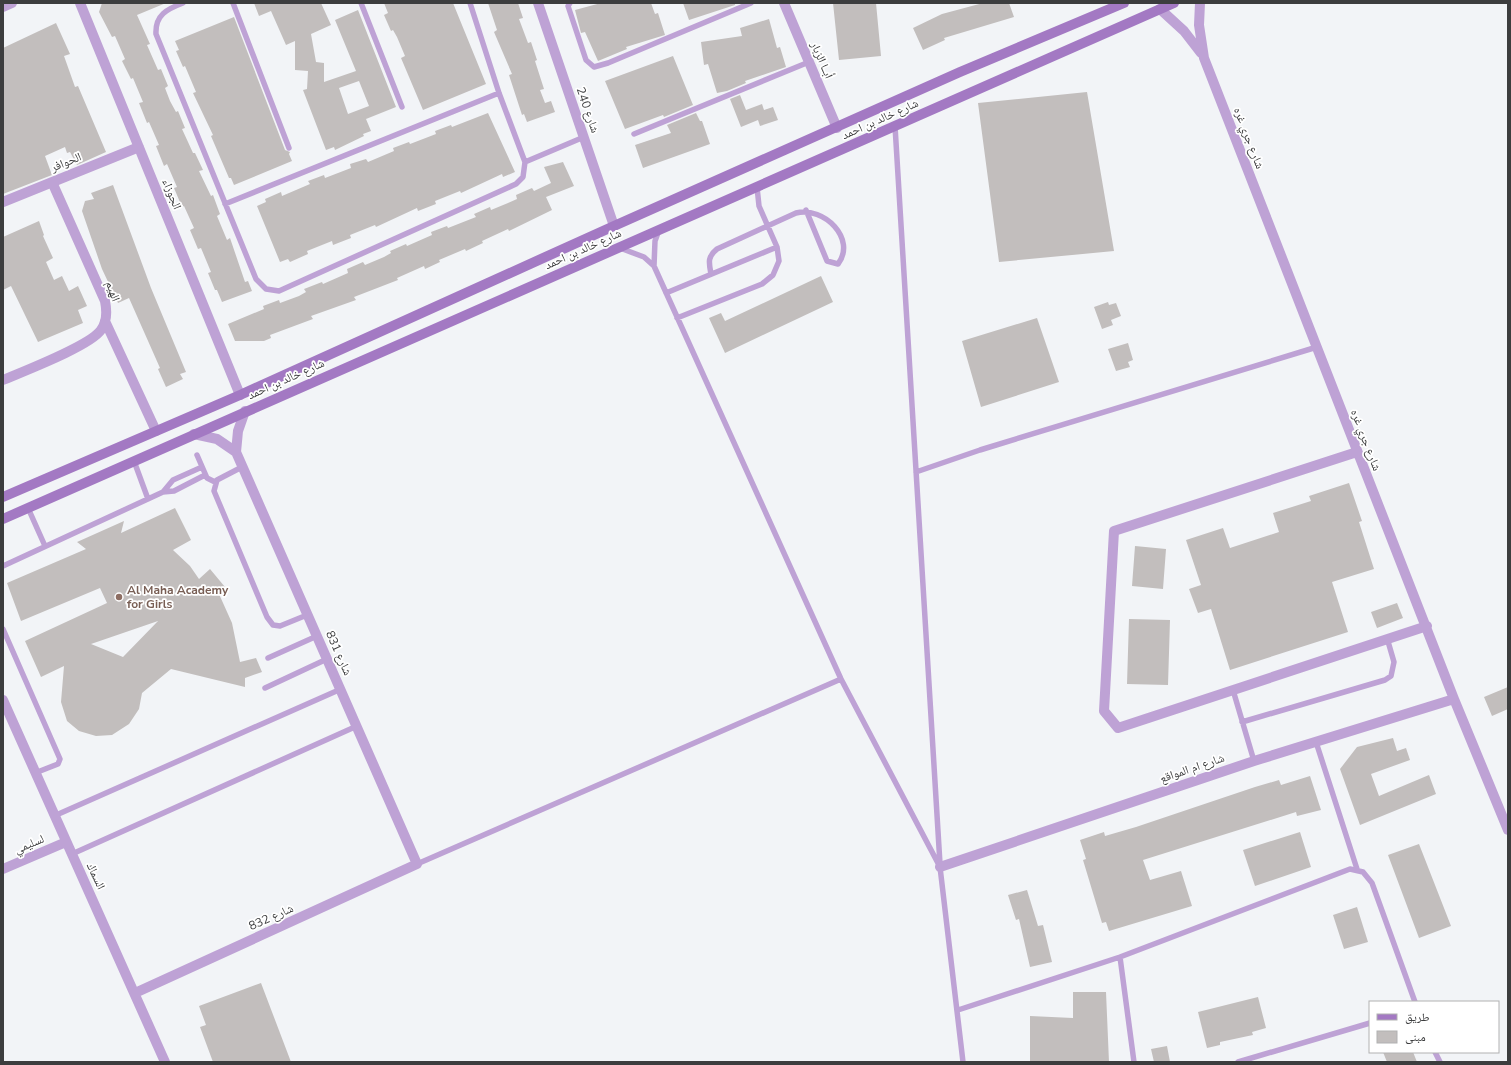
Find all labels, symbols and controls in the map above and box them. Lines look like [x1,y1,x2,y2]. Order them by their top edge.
street label: أبــا الزبار [807,38,837,81]
street label: شارع 240 [573,85,603,135]
street label: شارع خالد بن احمد [839,95,921,143]
street label: شارع جري غره [1228,105,1268,172]
street label: الحوافر [47,149,84,176]
street label: الجوزاء [159,176,185,212]
street label: شارع خالد بن احمد [542,225,624,273]
street label: الهيم [102,279,124,304]
street label: شارع خالد بن احمد [245,355,327,403]
street label: شارع جري غره [1345,407,1385,474]
place label: Al Maha Academy for Girls [127,582,229,612]
marker: Al Maha Academy for Girls [114,592,124,602]
street label: شارع 831 [322,628,356,678]
street label: شارع ام المواقع [1158,749,1227,787]
street label: لسليمي [12,831,47,859]
street label: السماك [83,860,109,892]
street label: شارع 832 [246,900,296,934]
legend [1369,1001,1499,1053]
text: طريق [1405,1009,1430,1025]
text: مبنى [1405,1029,1426,1045]

